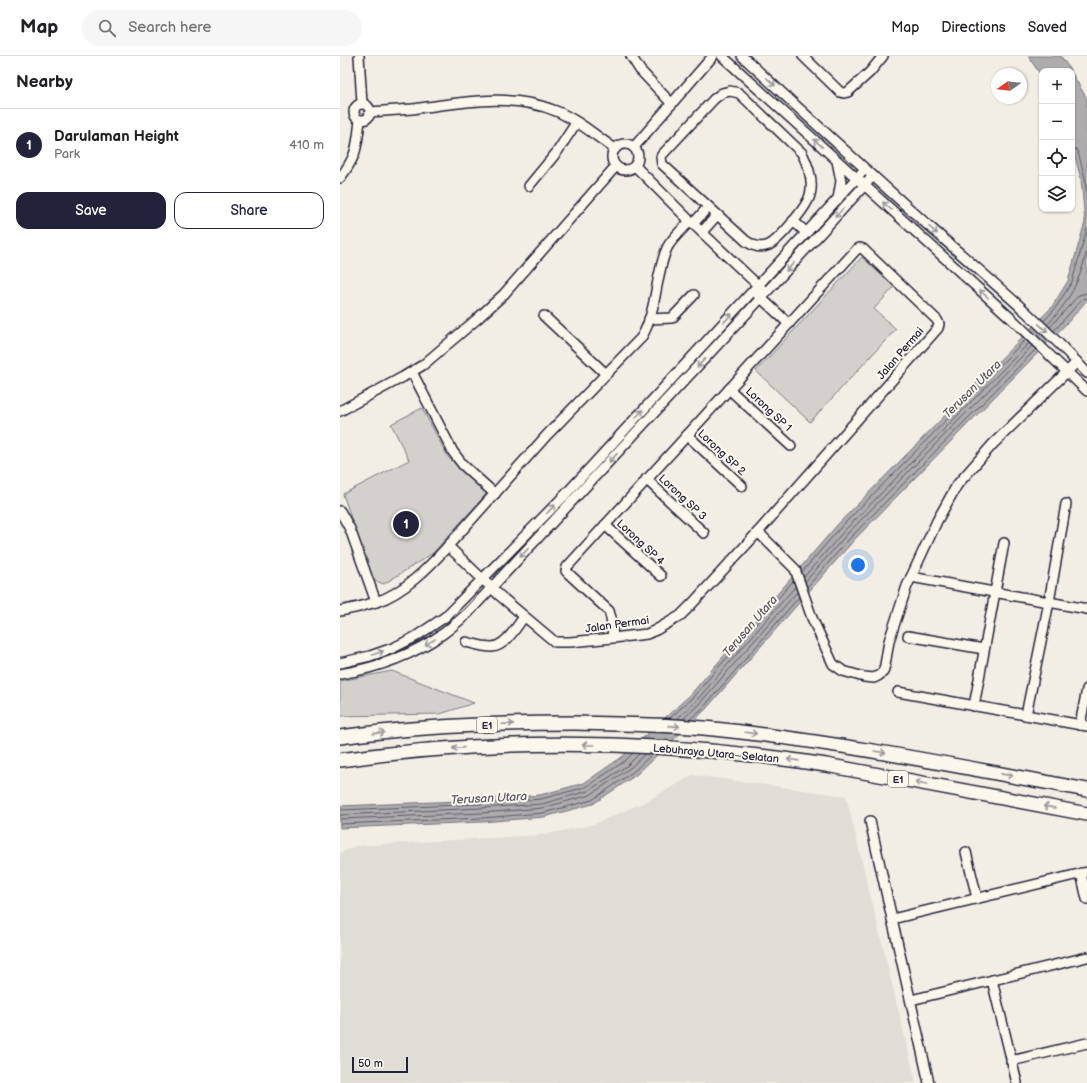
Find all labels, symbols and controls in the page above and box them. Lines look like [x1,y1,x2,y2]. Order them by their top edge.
search box [82,10,362,46]
text: Map [20,16,58,39]
icon: search [96,17,118,39]
text: Search here [128,18,211,37]
text: Map [891,19,919,36]
text: Directions [941,19,1006,36]
text: Saved [1028,19,1067,36]
north arrow [991,68,1027,104]
map controls [1039,68,1075,212]
button: + [1039,68,1075,104]
text: Nearby [16,72,73,92]
one-way arrow [766,78,776,87]
button: − [1039,104,1075,140]
text: Darulaman Height [54,127,179,146]
text: 1 [26,137,32,153]
text: 410 m [289,137,324,153]
one-way arrow [813,139,823,148]
button: locate [1039,140,1075,176]
text: Park [54,146,80,162]
button: layers [1039,176,1075,212]
button: Save [16,192,166,229]
button: Share [174,192,324,229]
one-way arrow [882,202,893,211]
one-way arrow [835,208,844,218]
one-way arrow [928,225,938,234]
one-way arrow [786,261,795,272]
one-way arrow [979,289,989,298]
one-way arrow [723,313,732,323]
one-way arrow [1038,324,1048,333]
street label: Jalan Permai [874,325,926,382]
water label: Terusan Utara [940,357,1005,422]
one-way arrow [696,358,706,368]
street label: Lorong SP 1 [743,385,794,434]
one-way arrow [635,409,644,419]
street label: Lorong SP 2 [695,427,749,478]
one-way arrow [608,453,617,463]
street label: Lorong SP 3 [656,472,710,523]
one-way arrow [546,504,556,514]
pin: 1 [393,509,419,539]
street label: Lorong SP 4 [614,517,668,568]
one-way arrow [520,548,529,558]
your location [848,555,868,575]
water label: Terusan Utara [720,592,781,660]
street label: Jalan Permai [584,614,650,635]
one-way arrow [425,638,436,646]
one-way arrow [371,649,383,657]
road number: E1 [477,717,497,733]
one-way arrow [501,720,514,727]
one-way arrow [667,723,680,730]
one-way arrow [372,729,385,736]
one-way arrow [744,730,757,737]
one-way arrow [582,741,595,749]
street label: Lebuhraya Utara–Selatan [652,742,780,765]
one-way arrow [452,744,465,751]
one-way arrow [873,748,886,756]
one-way arrow [787,756,800,764]
road number: E1 [888,771,908,787]
one-way arrow [1001,772,1014,780]
one-way arrow [915,779,928,787]
water label: Terusan Utara [451,789,528,808]
one-way arrow [1043,802,1056,810]
scale bar [352,1055,408,1074]
text: 50 m [358,1057,383,1070]

